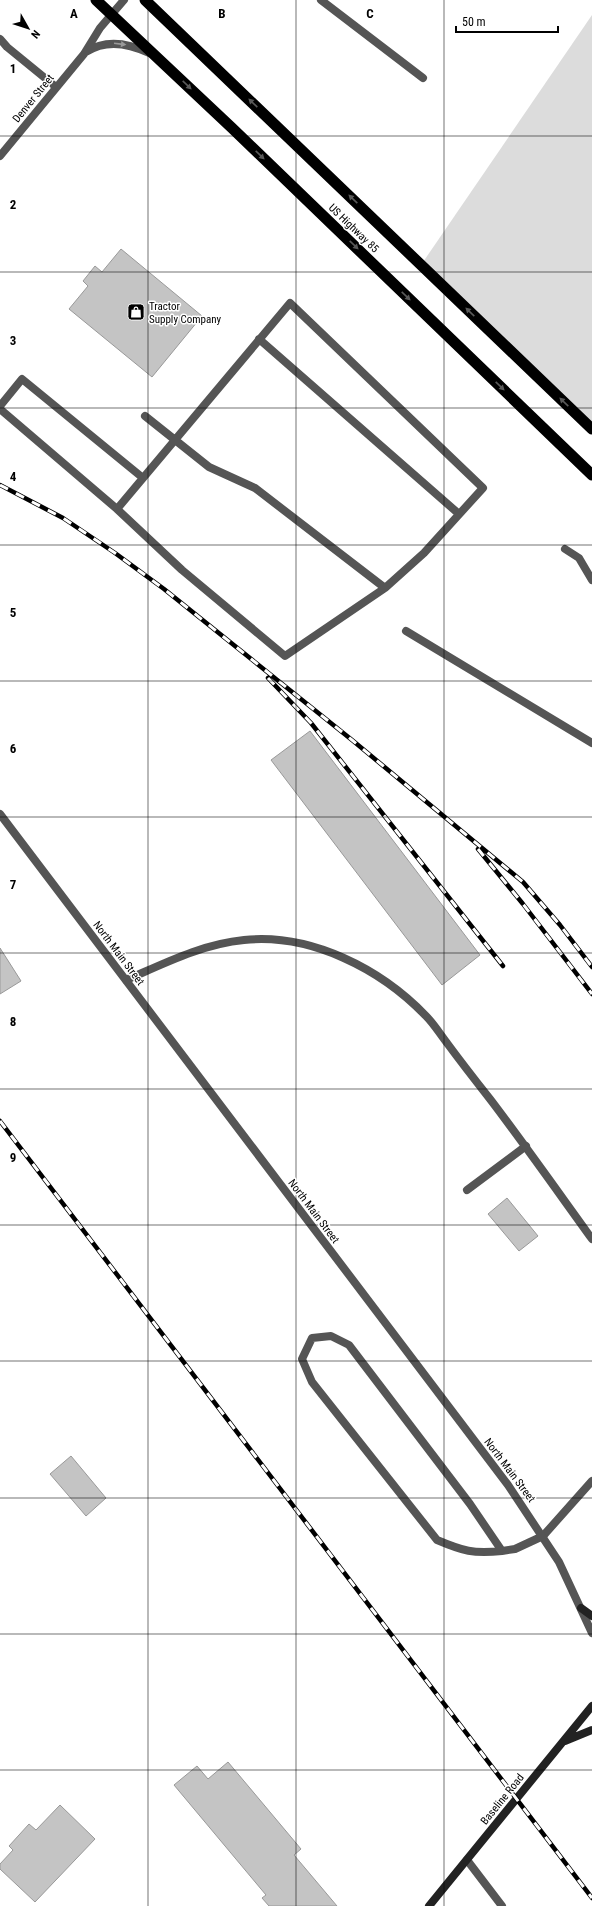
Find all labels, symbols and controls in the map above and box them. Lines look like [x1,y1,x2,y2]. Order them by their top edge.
text: A [70,6,78,21]
text: B [218,6,226,21]
text: C [366,6,374,21]
north arrow [8,8,48,48]
scale bar [456,8,558,34]
text: 50 m [462,15,486,29]
text: N [28,27,43,41]
one-way arrow [114,41,126,47]
text: 1 [10,61,16,76]
street label: Denver Street [10,72,57,125]
one-way arrow [182,80,192,90]
one-way arrow [248,98,258,107]
one-way arrow [255,150,265,160]
one-way arrow [348,194,358,204]
text: 2 [10,197,17,212]
street label: US Highway 85 [326,201,381,256]
one-way arrow [349,240,359,250]
one-way arrow [401,291,411,301]
place label: Tractor Supply Company [149,300,222,326]
shop icon: Tractor Supply Company [126,302,146,322]
one-way arrow [465,307,475,317]
text: 3 [10,333,16,348]
one-way arrow [495,381,505,391]
one-way arrow [559,397,569,407]
text: 4 [10,469,17,484]
text: 5 [10,605,17,620]
text: 6 [10,741,17,756]
text: 7 [10,877,17,892]
street label: North Main Street [90,919,147,988]
text: 8 [10,1014,16,1029]
text: 9 [10,1150,16,1165]
street label: North Main Street [285,1177,342,1246]
street label: North Main Street [481,1436,538,1505]
street label: Baseline Road [478,1771,527,1827]

